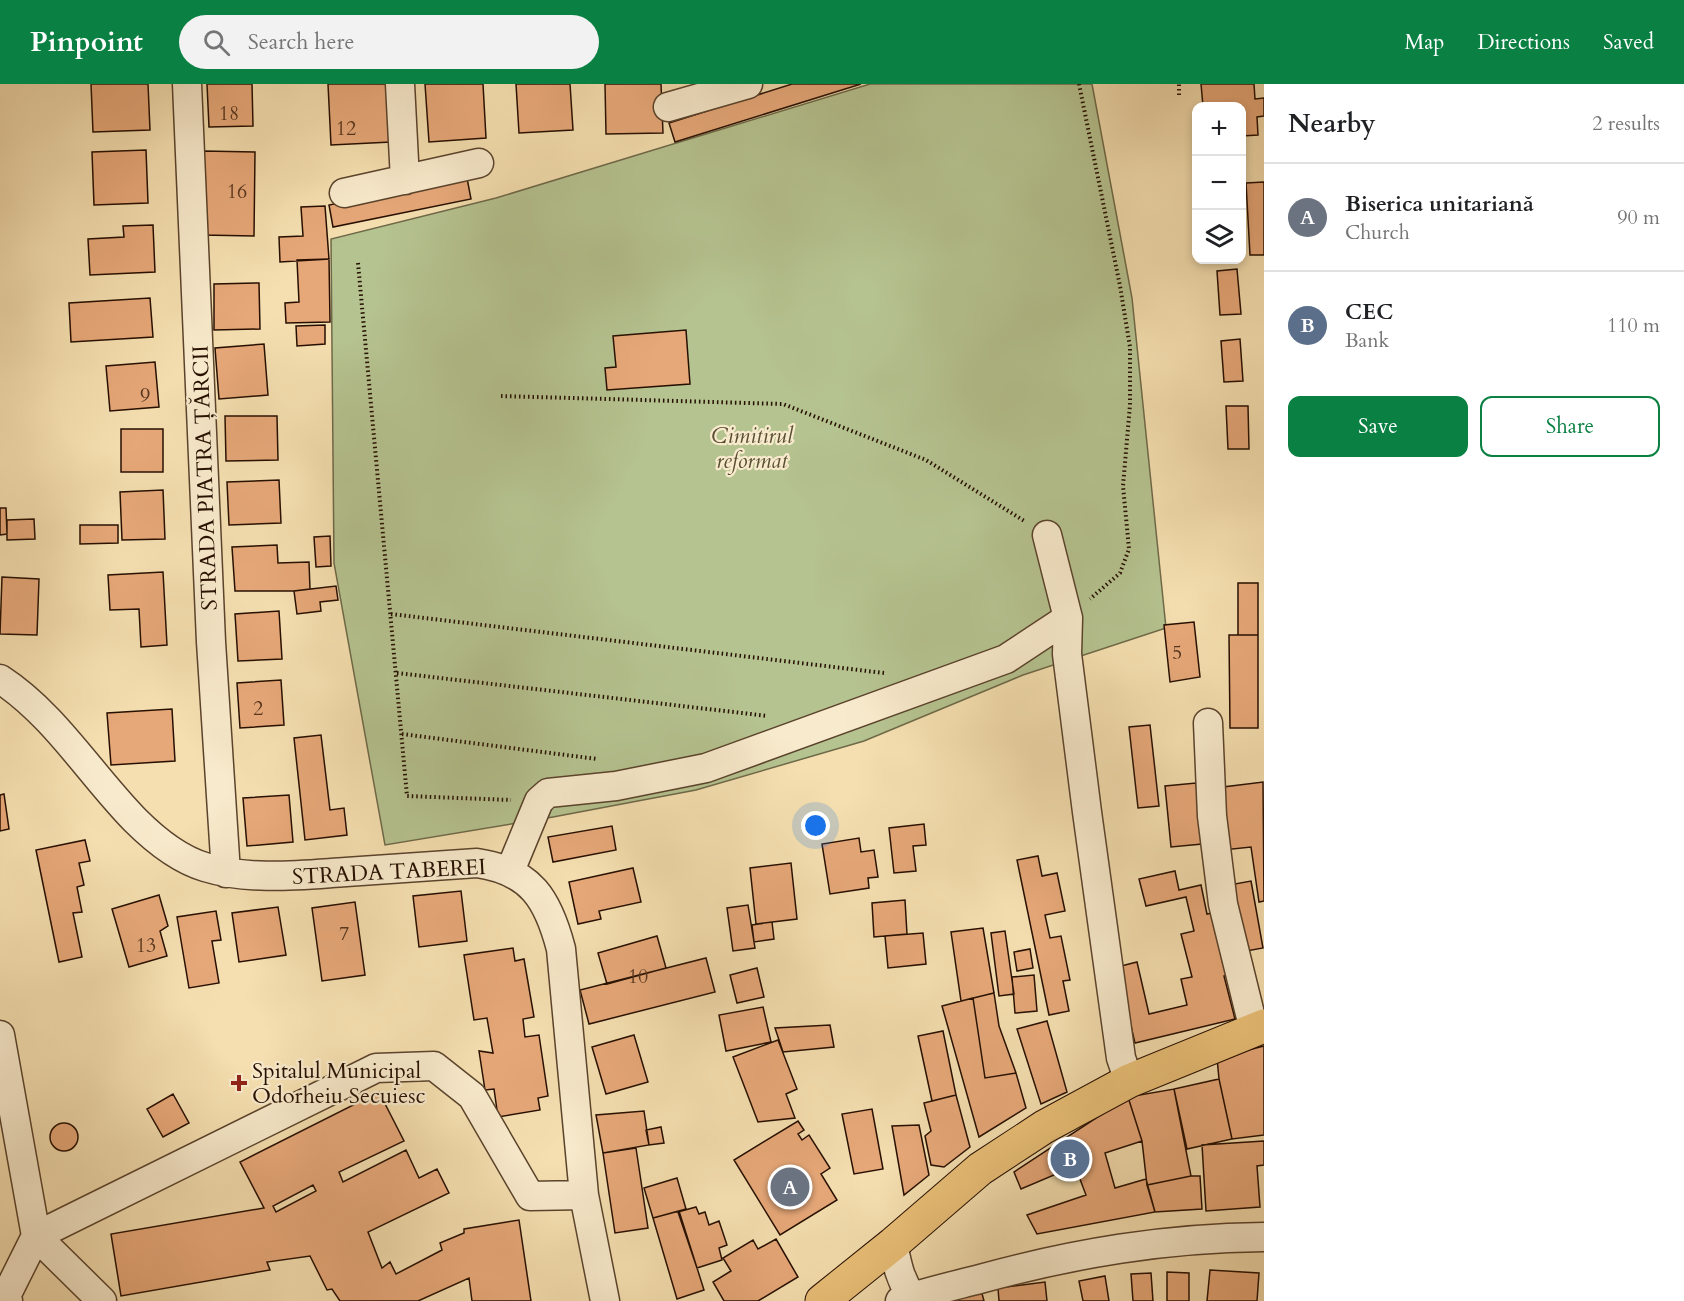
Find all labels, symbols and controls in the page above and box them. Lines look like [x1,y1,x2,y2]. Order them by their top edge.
search box [179,15,599,69]
text: Pinpoint [30,23,143,61]
icon: search [200,26,233,59]
text: Search here [248,27,354,57]
text: Map [1404,28,1444,57]
text: Directions [1477,28,1570,57]
text: Saved [1603,28,1654,57]
house number: 18 [219,100,239,127]
map controls [1192,102,1246,264]
button: + [1192,102,1246,156]
text: Nearby [1288,106,1376,141]
text: 2 results [1592,110,1660,137]
house number: 12 [336,115,356,142]
button: − [1192,156,1246,210]
house number: 16 [227,178,247,205]
text: Biserica unitariană [1345,189,1534,219]
text: A [1300,204,1315,231]
text: 90 m [1617,204,1660,231]
button: layers [1192,210,1246,264]
text: Church [1345,219,1410,246]
text: CEC [1345,297,1393,327]
text: B [1300,312,1315,339]
text: 110 m [1607,312,1660,339]
text: Bank [1345,327,1389,354]
street label: STRADA PIATRA ȚĂRCII [185,345,225,611]
house number: 9 [140,382,150,409]
button: Save [1288,396,1468,457]
button: Share [1480,396,1660,457]
park label: Cimitirul reformat [711,421,794,476]
house number: 5 [1172,639,1182,666]
house number: 2 [253,695,263,722]
your location [801,811,830,840]
street label: STRADA TABEREI [291,852,487,892]
house number: 7 [339,920,349,947]
house number: 13 [136,932,156,959]
house number: 10 [628,963,648,990]
place label: Spitalul Municipal Odorheiu Secuiesc [252,1056,426,1111]
marker: Spitalul Municipal Odorheiu Secuiesc [230,1074,248,1092]
pin: B [1050,1136,1090,1182]
pin: A [770,1164,810,1210]

